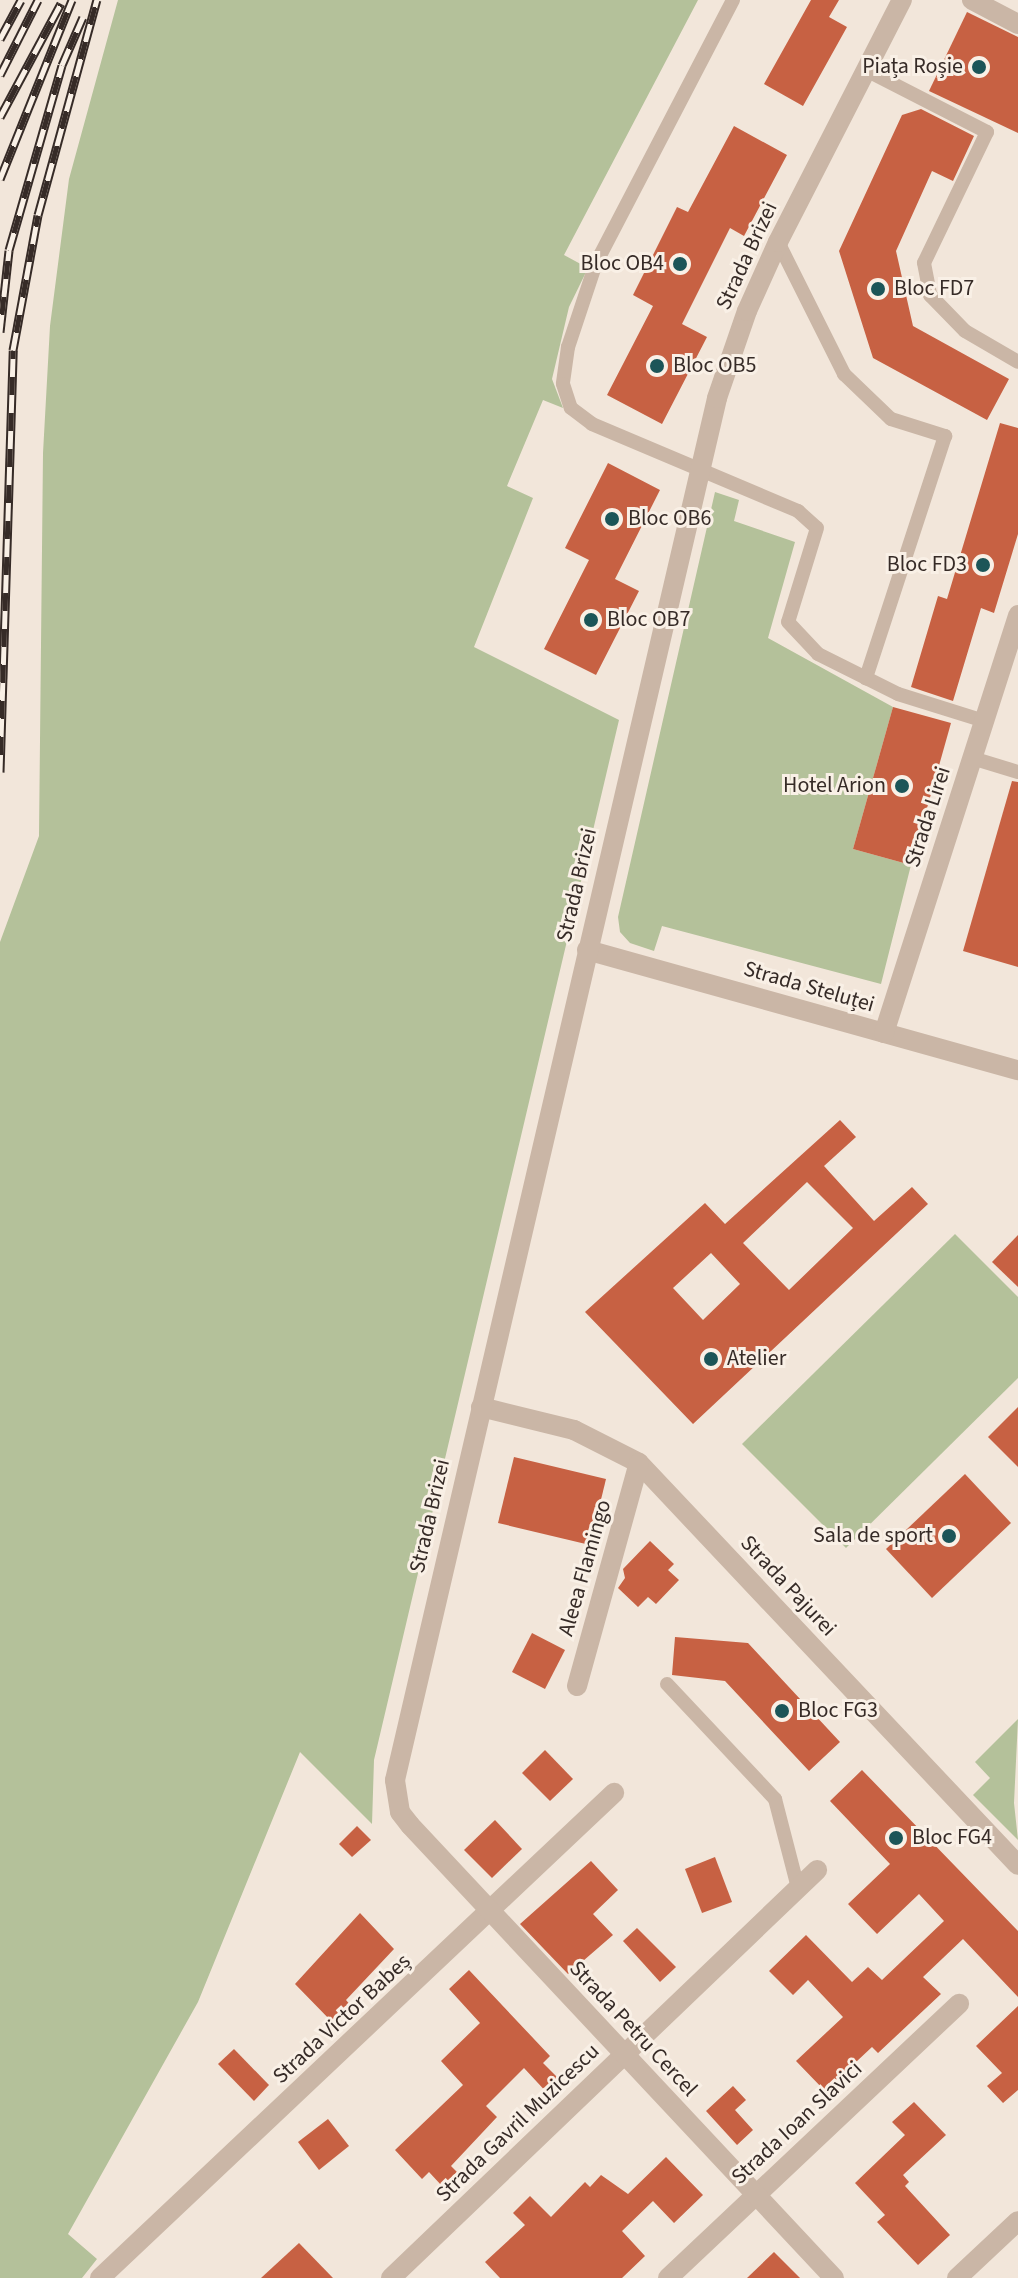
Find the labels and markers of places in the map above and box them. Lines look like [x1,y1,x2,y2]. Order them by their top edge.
place label: Piața Roșie [862,54,963,80]
marker: Piața Roșie [970,58,988,76]
place label: Bloc OB4 [581,251,664,277]
marker: Bloc OB4 [671,255,689,273]
place label: Bloc FD7 [894,276,974,302]
marker: Bloc FD7 [869,280,887,298]
place label: Bloc OB5 [673,353,756,379]
marker: Bloc OB5 [648,357,666,375]
place label: Bloc OB6 [628,506,711,532]
marker: Bloc OB6 [603,510,621,528]
place label: Bloc FD3 [887,552,967,578]
marker: Bloc FD3 [974,556,992,574]
place label: Bloc OB7 [607,607,690,633]
marker: Bloc OB7 [582,611,600,629]
place label: Hotel Arion [783,773,886,799]
marker: Hotel Arion [893,777,911,795]
place label: Atelier [727,1346,786,1372]
marker: Atelier [702,1350,720,1368]
place label: Sala de sport [813,1523,933,1549]
marker: Sala de sport [940,1527,958,1545]
place label: Bloc FG3 [798,1698,878,1724]
marker: Bloc FG3 [773,1702,791,1720]
place label: Bloc FG4 [912,1825,992,1851]
marker: Bloc FG4 [887,1829,905,1847]

